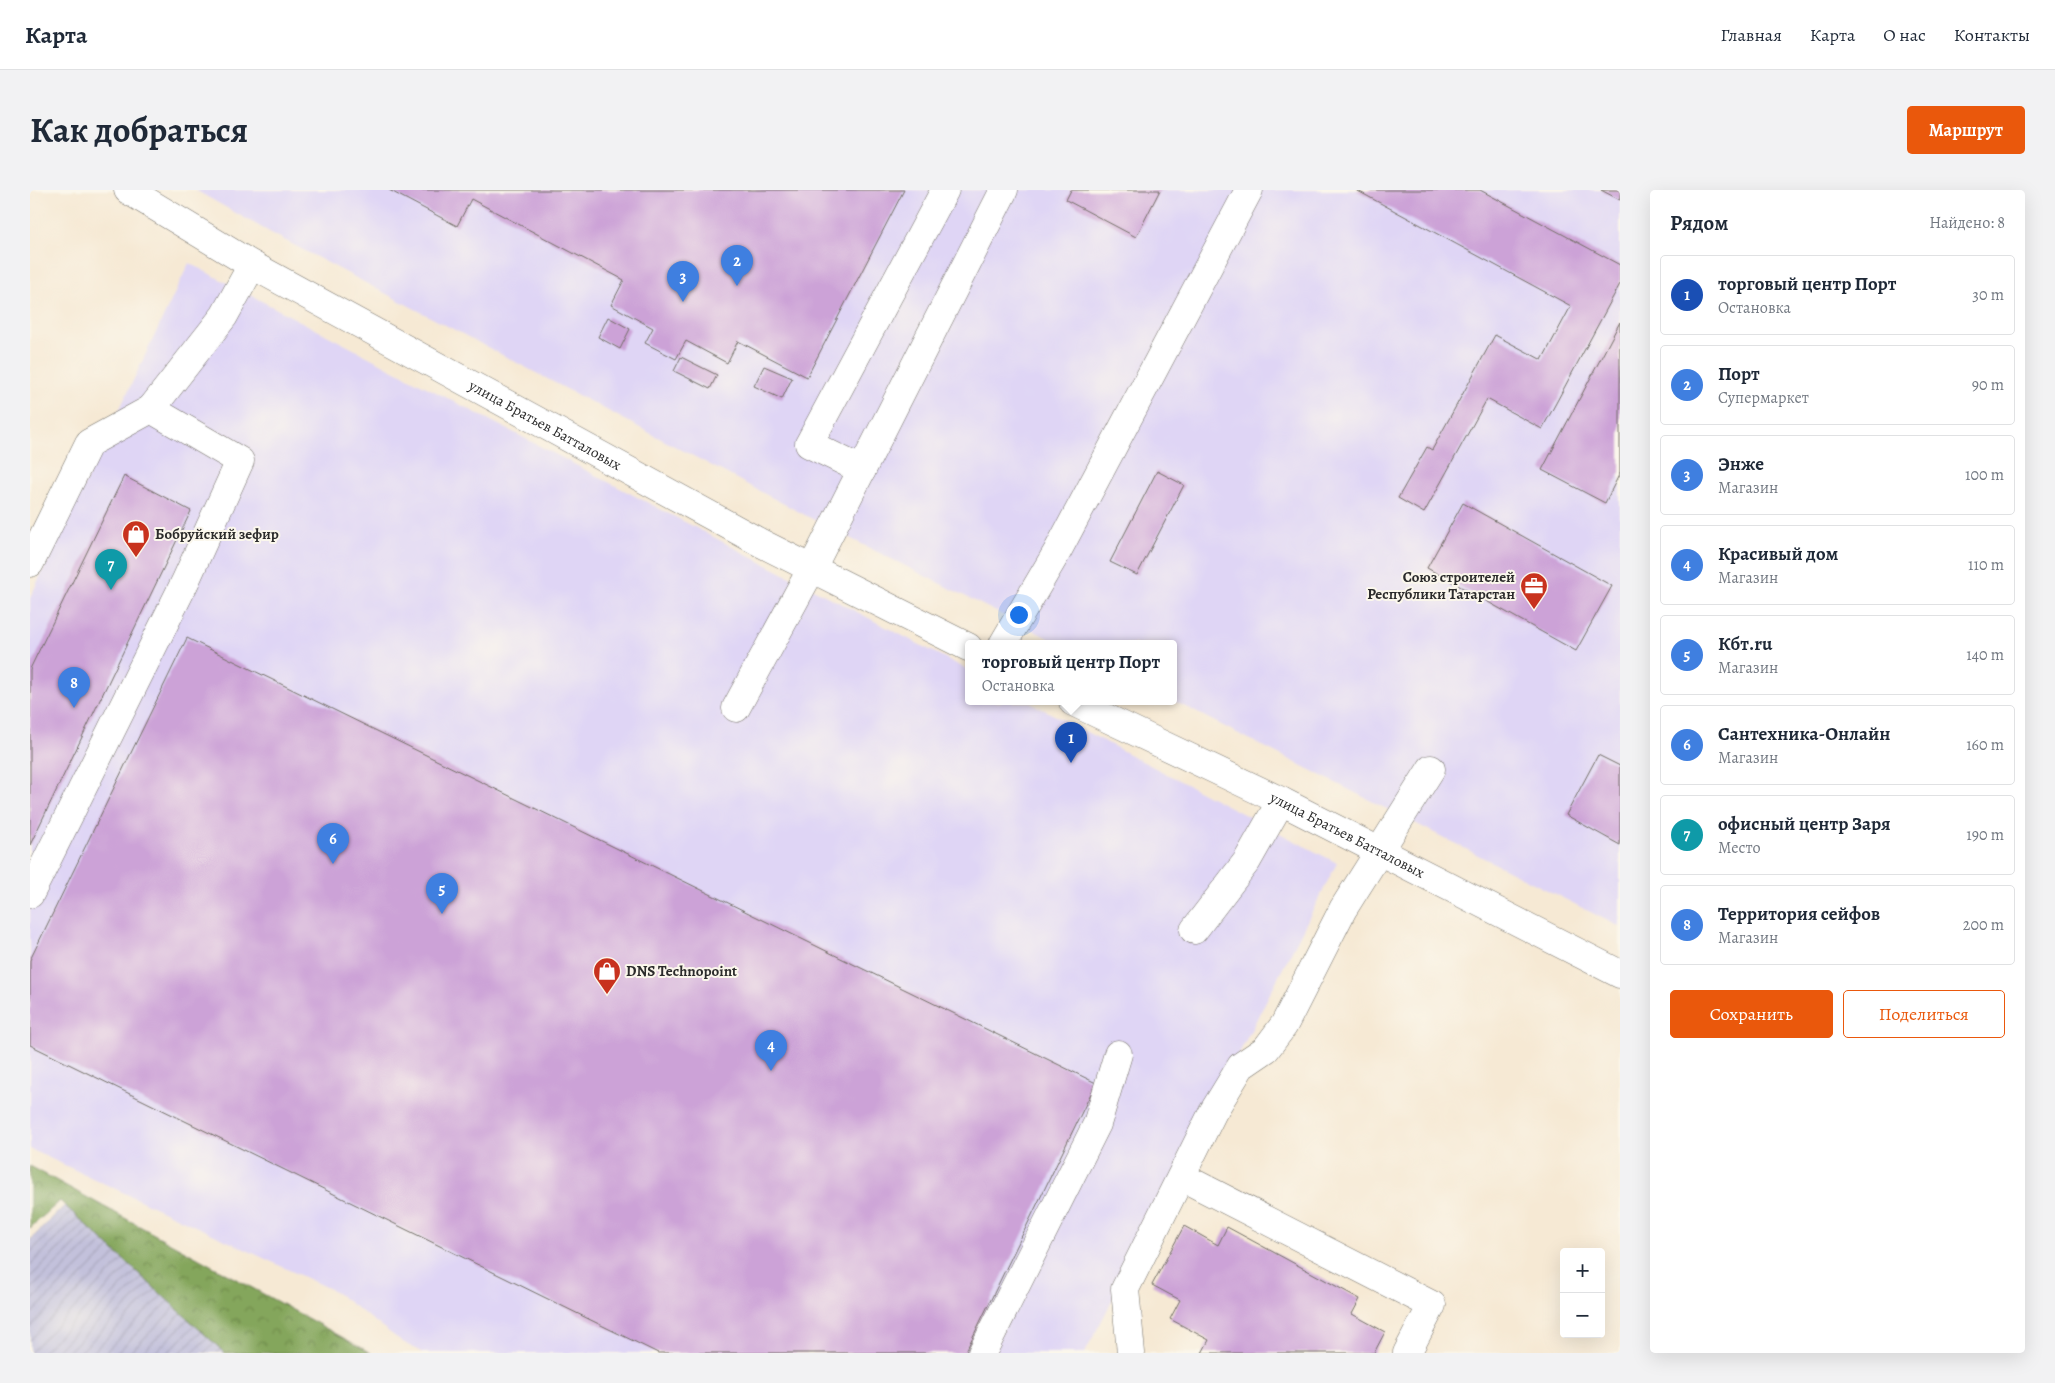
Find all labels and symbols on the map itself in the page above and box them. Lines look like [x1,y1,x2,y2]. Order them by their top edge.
pin: 2 [721,245,753,286]
pin: 3 [667,261,699,302]
street label: улица Братьев Батталовых [464,375,626,475]
shop icon: Бобруйский зефир [121,519,151,558]
place label: Бобруйский зефир [155,524,279,544]
pin: 7 [95,549,127,590]
place label: Союз строителей Республики Татарстан [1367,567,1515,604]
office icon: Союз строителей Республики Татарстан [1519,571,1549,610]
your location [1006,602,1032,628]
pin: 8 [58,667,90,708]
pin: 1 [1055,722,1087,763]
street label: улица Братьев Батталовых [1266,787,1429,883]
pin: 6 [317,823,349,864]
pin: 5 [426,873,458,914]
shop icon: DNS Technopoint [592,956,622,995]
place label: DNS Technopoint [626,961,737,981]
pin: 4 [755,1030,787,1071]

